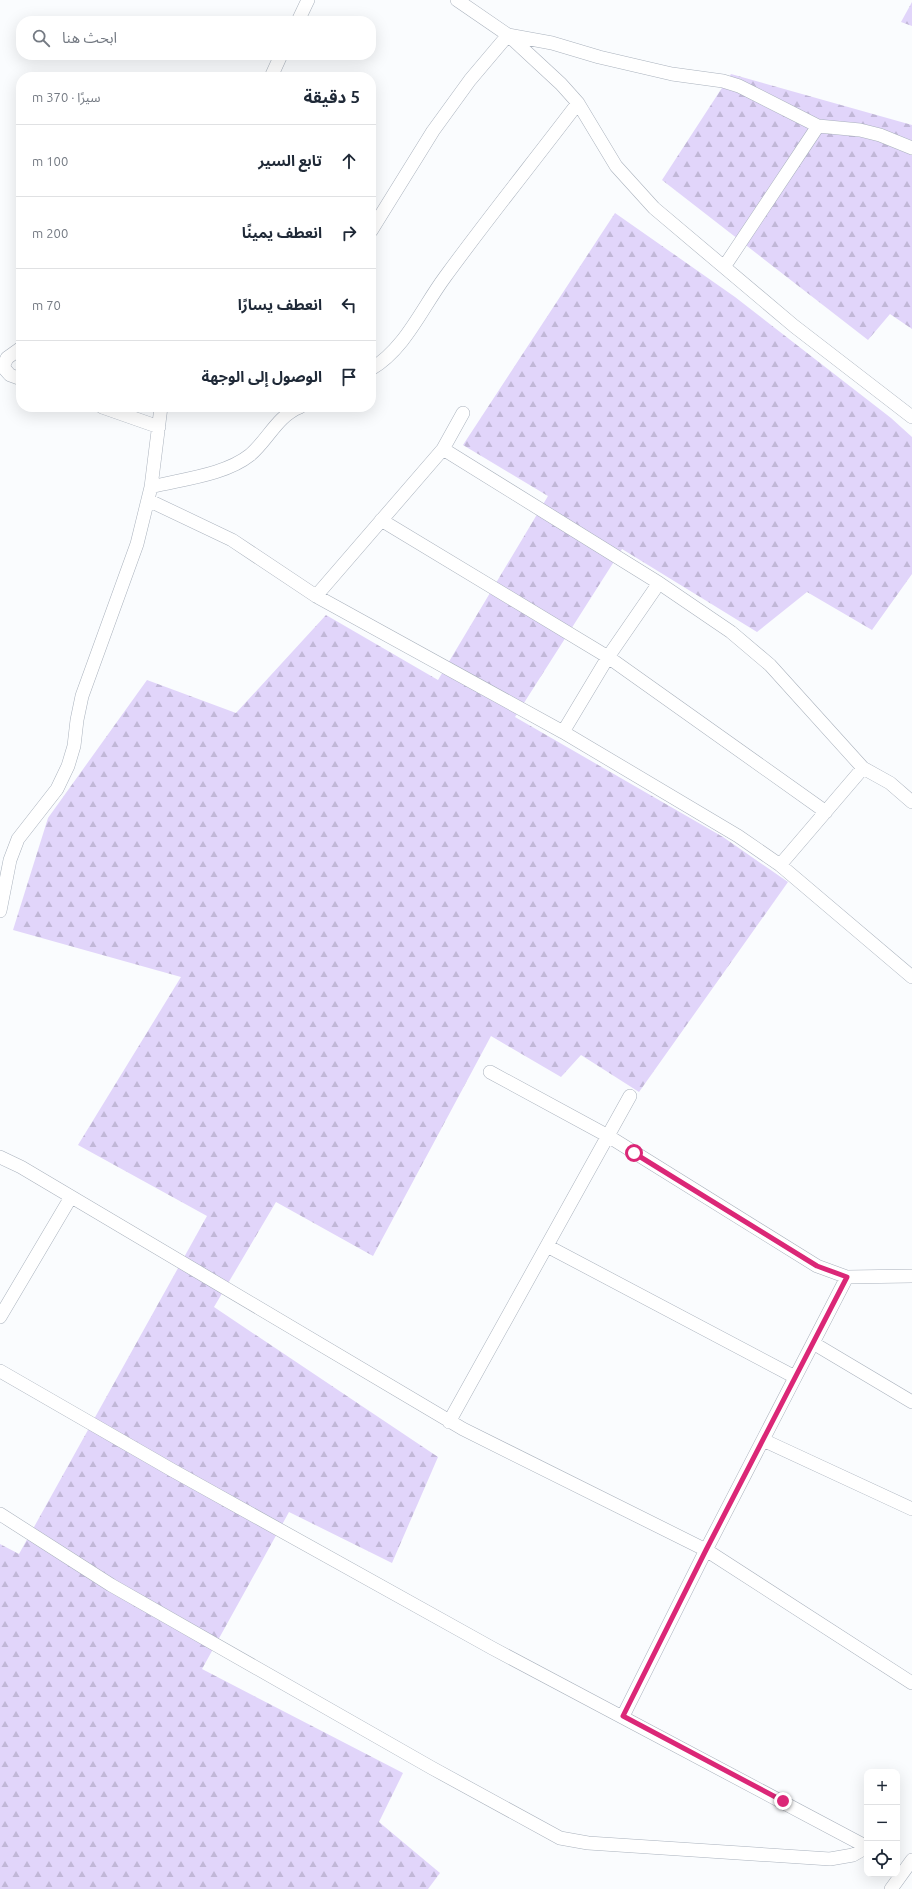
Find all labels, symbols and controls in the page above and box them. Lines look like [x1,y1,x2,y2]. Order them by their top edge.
search box [16,16,376,60]
icon: search [30,27,52,49]
text: ابحث هنا [62,29,117,46]
text: 5 دقيقة [304,87,360,106]
text: سيرًا · 370 m [32,90,100,104]
icon: ahead [338,150,360,172]
text: تابع السير [258,152,322,169]
text: 100 m [32,154,68,168]
icon: right [338,222,360,244]
text: انعطف يمينًا [242,224,322,241]
text: 200 m [32,226,68,240]
icon: left [338,294,360,316]
text: انعطف يسارًا [238,296,322,313]
text: 70 m [32,298,61,312]
icon: arrive [338,366,360,388]
text: الوصول إلى الوجهة [202,368,322,385]
route start [625,1144,643,1162]
map controls [864,1769,900,1877]
button: + [864,1769,900,1805]
route end [774,1792,792,1810]
button: − [864,1805,900,1841]
button: locate [864,1841,900,1877]

